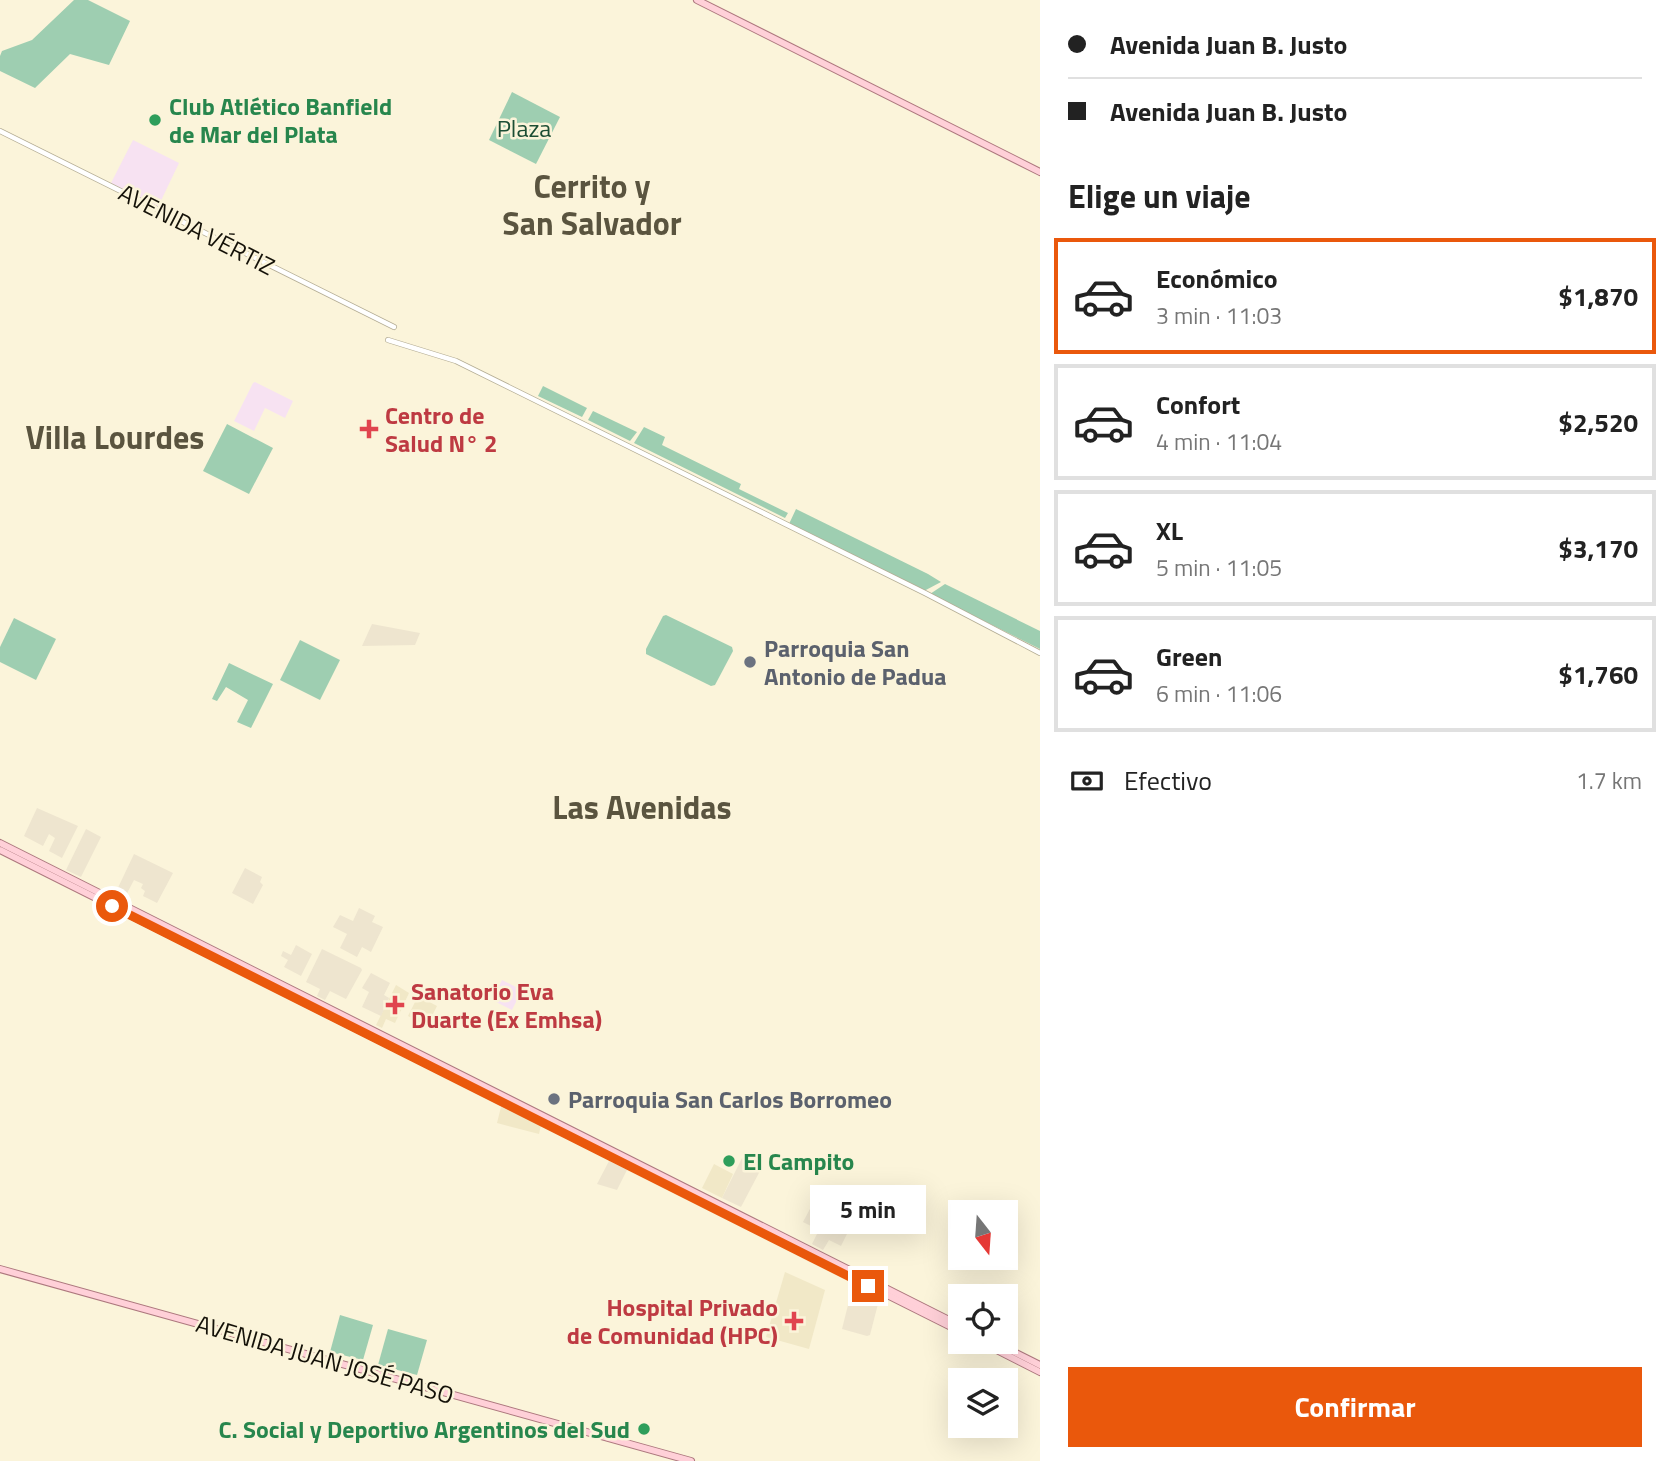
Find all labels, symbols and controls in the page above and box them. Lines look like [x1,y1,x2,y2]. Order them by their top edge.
text: Avenida Juan B. Justo [1110,25,1347,64]
place label: Club Atlético Banfield de Mar del Plata [169,88,392,152]
text: Avenida Juan B. Justo [1110,92,1347,131]
park label: Plaza [497,110,551,146]
marker: Club Atlético Banfield de Mar del Plata [147,112,163,128]
district label: Cerrito y San Salvador [502,162,682,247]
text: Elige un viaje [1068,172,1251,220]
street label: AVENIDA VÉRTIZ [113,174,281,284]
text: Económico [1156,259,1278,298]
icon: car [1072,265,1135,328]
text: $1,870 [1558,277,1638,316]
text: 3 min · 11:03 [1156,298,1282,333]
text: Confort [1156,385,1240,424]
icon: car [1072,391,1135,454]
place label: Centro de Salud N° 2 [385,397,497,461]
text: $2,520 [1558,403,1638,442]
district label: Villa Lourdes [26,413,204,461]
marker: Centro de Salud N° 2 [359,419,379,439]
text: 4 min · 11:04 [1156,424,1282,459]
text: XL [1156,511,1183,550]
icon: car [1072,517,1135,580]
text: $3,170 [1558,529,1638,568]
text: 5 min · 11:05 [1156,550,1282,585]
place label: Parroquia San Antonio de Padua [764,630,946,694]
text: Green [1156,637,1222,676]
icon: car [1072,643,1135,706]
marker: Parroquia San Antonio de Padua [742,654,758,670]
text: $1,760 [1558,655,1638,694]
text: 6 min · 11:06 [1156,676,1282,711]
text: Efectivo [1124,761,1212,800]
icon: cash [1068,762,1106,800]
text: 1.7 km [1576,763,1642,798]
district label: Las Avenidas [552,783,732,831]
route start [96,890,128,922]
place label: Sanatorio Eva Duarte (Ex Emhsa) [411,973,602,1037]
marker: Sanatorio Eva Duarte (Ex Emhsa) [385,995,405,1015]
place label: Parroquia San Carlos Borromeo [568,1081,892,1117]
marker: Parroquia San Carlos Borromeo [546,1091,562,1107]
place label: El Campito [743,1143,854,1179]
marker: El Campito [721,1153,737,1169]
callout: 5 min [810,1184,926,1234]
text: 5 min [840,1192,896,1227]
north arrow [948,1200,1018,1270]
map controls [948,1200,1018,1438]
route end [852,1270,884,1302]
button: locate [948,1284,1018,1354]
place label: Hospital Privado de Comunidad (HPC) [567,1289,778,1353]
street label: AVENIDA JUAN JOSÉ PASO [192,1305,458,1413]
marker: Hospital Privado de Comunidad (HPC) [784,1311,804,1331]
button: Confirmar [1068,1367,1642,1447]
button: layers [948,1368,1018,1438]
place label: C. Social y Deportivo Argentinos del Sud [218,1411,630,1447]
marker: C. Social y Deportivo Argentinos del Sud [636,1421,652,1437]

